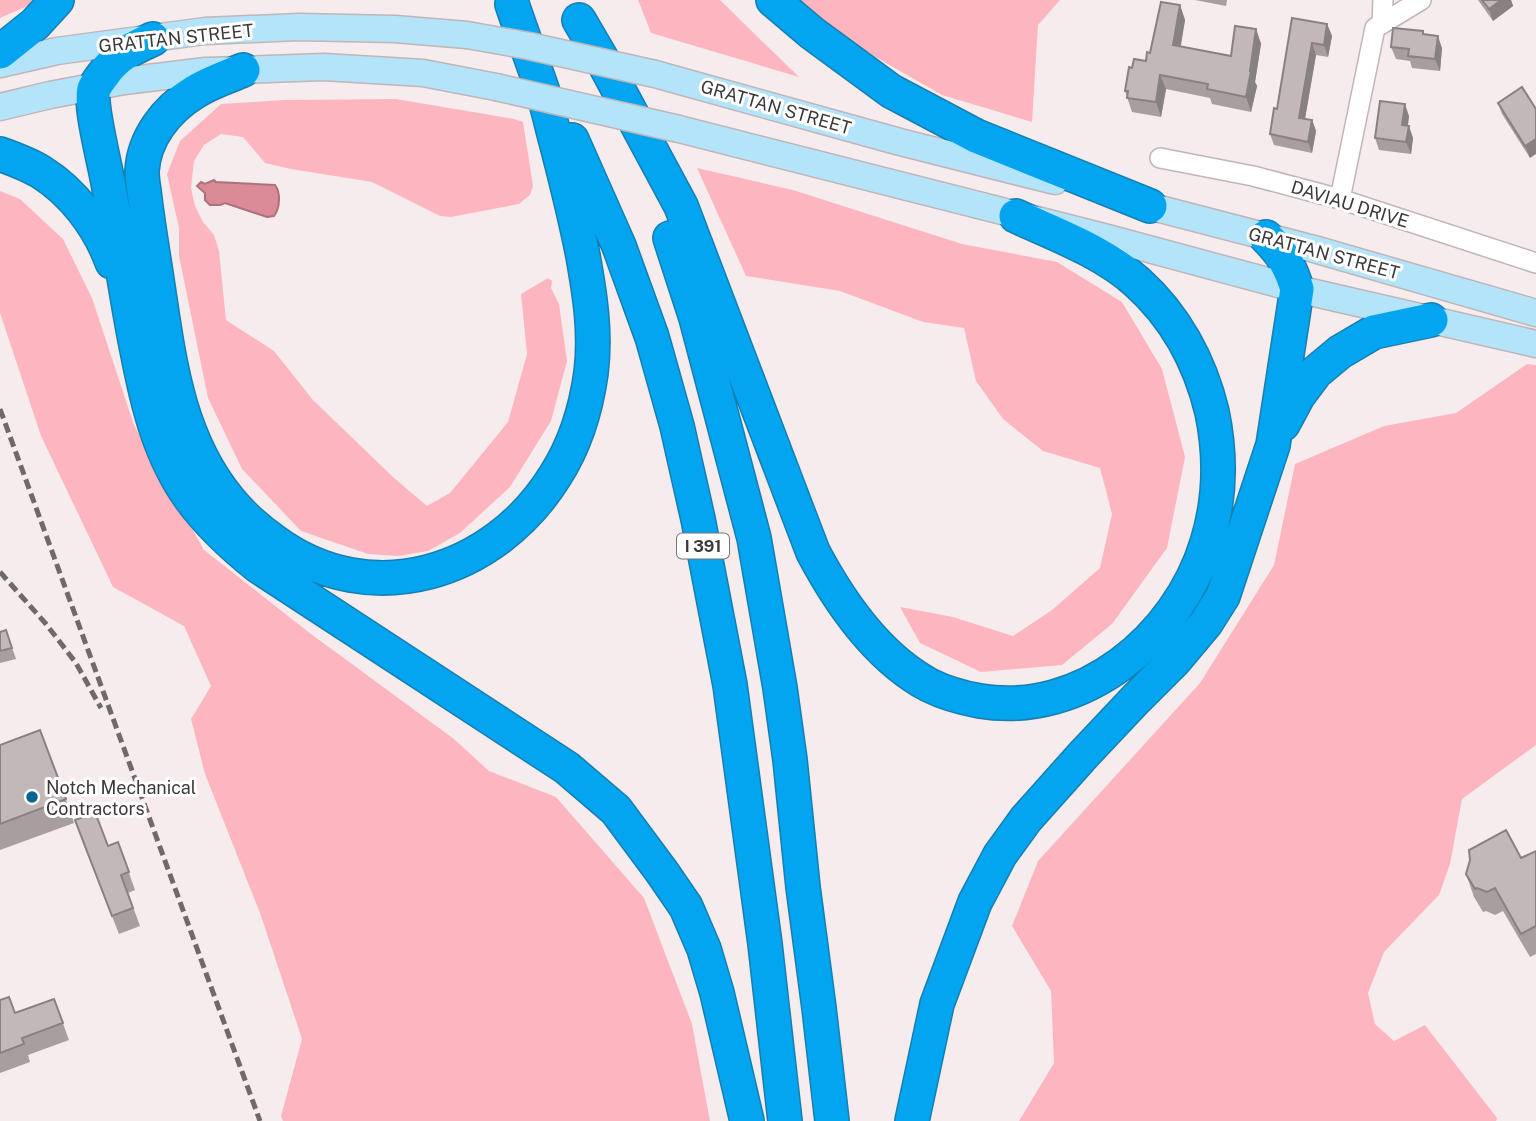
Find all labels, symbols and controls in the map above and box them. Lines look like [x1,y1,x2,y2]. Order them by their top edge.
street label: GRATTAN STREET [97,19,255,57]
street label: GRATTAN STREET [698,75,854,139]
street label: DAVIAU DRIVE [1289,176,1411,232]
street label: GRATTAN STREET [1246,223,1402,283]
road number: I 391 [677,534,729,558]
place label: Notch Mechanical Contractors [46,777,196,819]
marker: Notch Mechanical Contractors [24,789,40,805]

